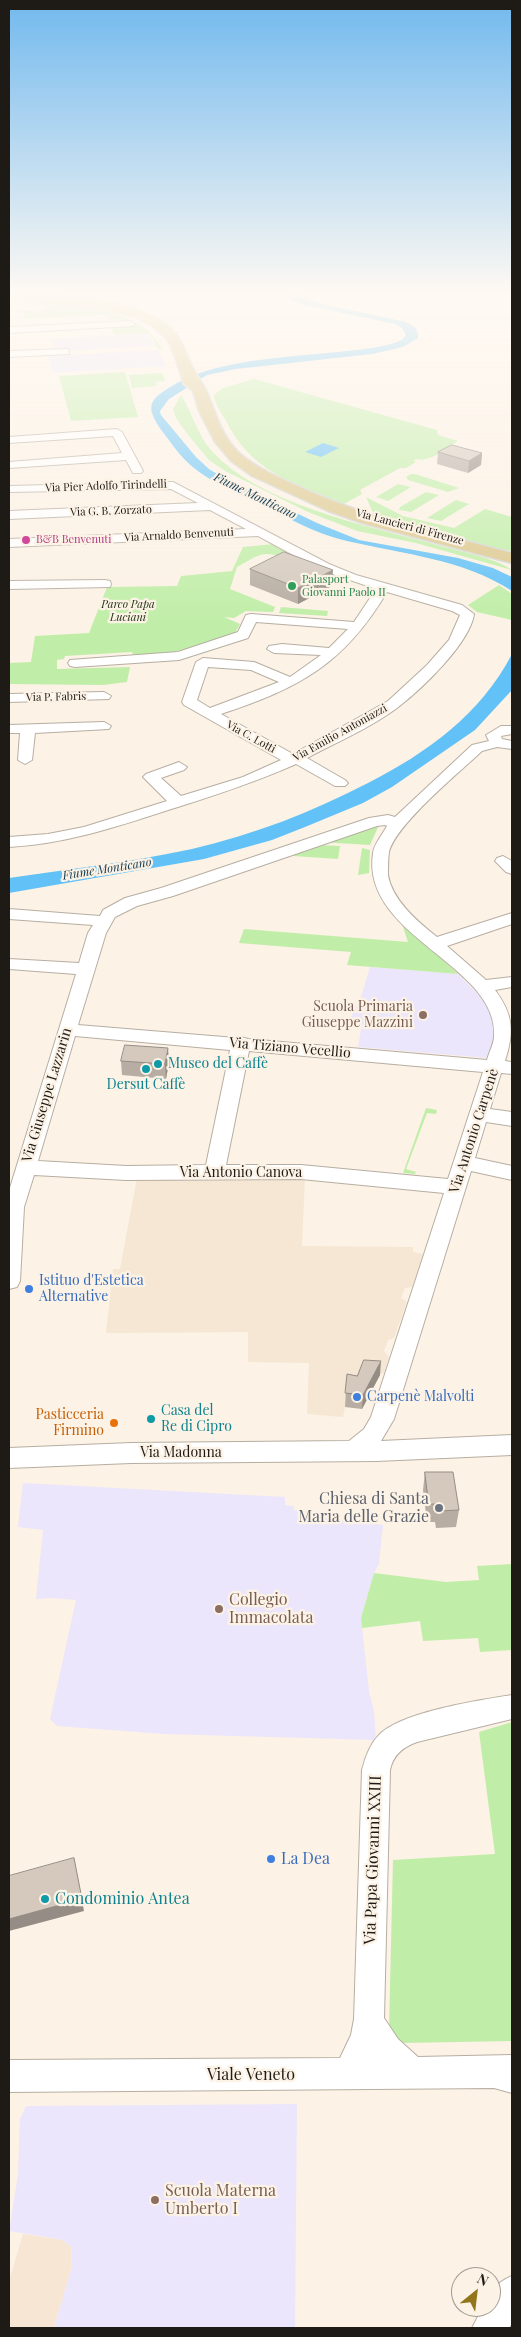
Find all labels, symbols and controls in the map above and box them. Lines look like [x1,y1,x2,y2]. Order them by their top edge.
water label: Fiume Monticano [211,470,299,522]
street label: Via Pier Adolfo Tirindelli [45,477,167,495]
street label: Via G. B. Zorzato [70,503,152,519]
street label: Via Lancieri di Firenze [355,506,465,548]
street label: Via Arnaldo Benvenuti [124,526,234,544]
place label: B&B Benvenuti [36,533,111,547]
marker: B&B Benvenuti [20,534,32,546]
place label: Palasport Giovanni Paolo II [302,573,386,599]
marker: Palasport Giovanni Paolo II [286,580,298,592]
park label: Parco Papa Luciani [101,598,155,624]
street label: Via P. Fabris [26,690,86,704]
street label: Via Emilio Antoniazzi [291,702,389,764]
street label: Via C. Lotti [224,718,278,756]
water label: Fiume Monticano [61,855,153,883]
place label: Scuola Primaria Giuseppe Mazzini [302,999,413,1032]
marker: Scuola Primaria Giuseppe Mazzini [417,1009,429,1021]
street label: Via Giuseppe Lazzarin [19,1026,75,1164]
street label: Via Tiziano Vecellio [229,1034,351,1062]
place label: Museo del Caffè [168,1056,268,1072]
marker: Museo del Caffè [152,1058,164,1070]
marker: Dersut Caffè [140,1063,152,1075]
street label: Via Antonio Carpenè [446,1067,502,1195]
place label: Dersut Caffè [107,1077,185,1093]
street label: Via Antonio Canova [180,1165,302,1181]
place label: Istituo d'Estetica Alternative [39,1273,144,1305]
marker: Istituo d'Estetica Alternative [23,1283,35,1295]
place label: Carpenè Malvolti [367,1389,474,1405]
marker: Carpenè Malvolti [351,1391,363,1403]
place label: Casa del Re di Cipro [161,1403,232,1435]
place label: Pasticceria Firmino [36,1407,104,1440]
marker: Casa del Re di Cipro [145,1413,157,1425]
marker: Pasticceria Firmino [108,1417,120,1429]
street label: Via Madonna [140,1445,222,1461]
place label: Chiesa di Santa Maria delle Grazie [298,1489,429,1527]
marker: Chiesa di Santa Maria delle Grazie [433,1502,445,1514]
place label: Collegio Immacolata [229,1590,313,1628]
marker: Collegio Immacolata [213,1603,225,1615]
street label: Via Papa Giovanni XXIII [360,1775,386,1945]
place label: La Dea [281,1849,330,1869]
marker: La Dea [265,1853,277,1865]
place label: Condominio Antea [55,1889,190,1909]
marker: Condominio Antea [39,1893,51,1905]
street label: Viale Veneto [207,2065,295,2085]
place label: Scuola Materna Umberto I [165,2181,276,2219]
marker: Scuola Materna Umberto I [149,2194,161,2206]
north arrow [451,2267,501,2317]
text: N [474,2269,492,2290]

